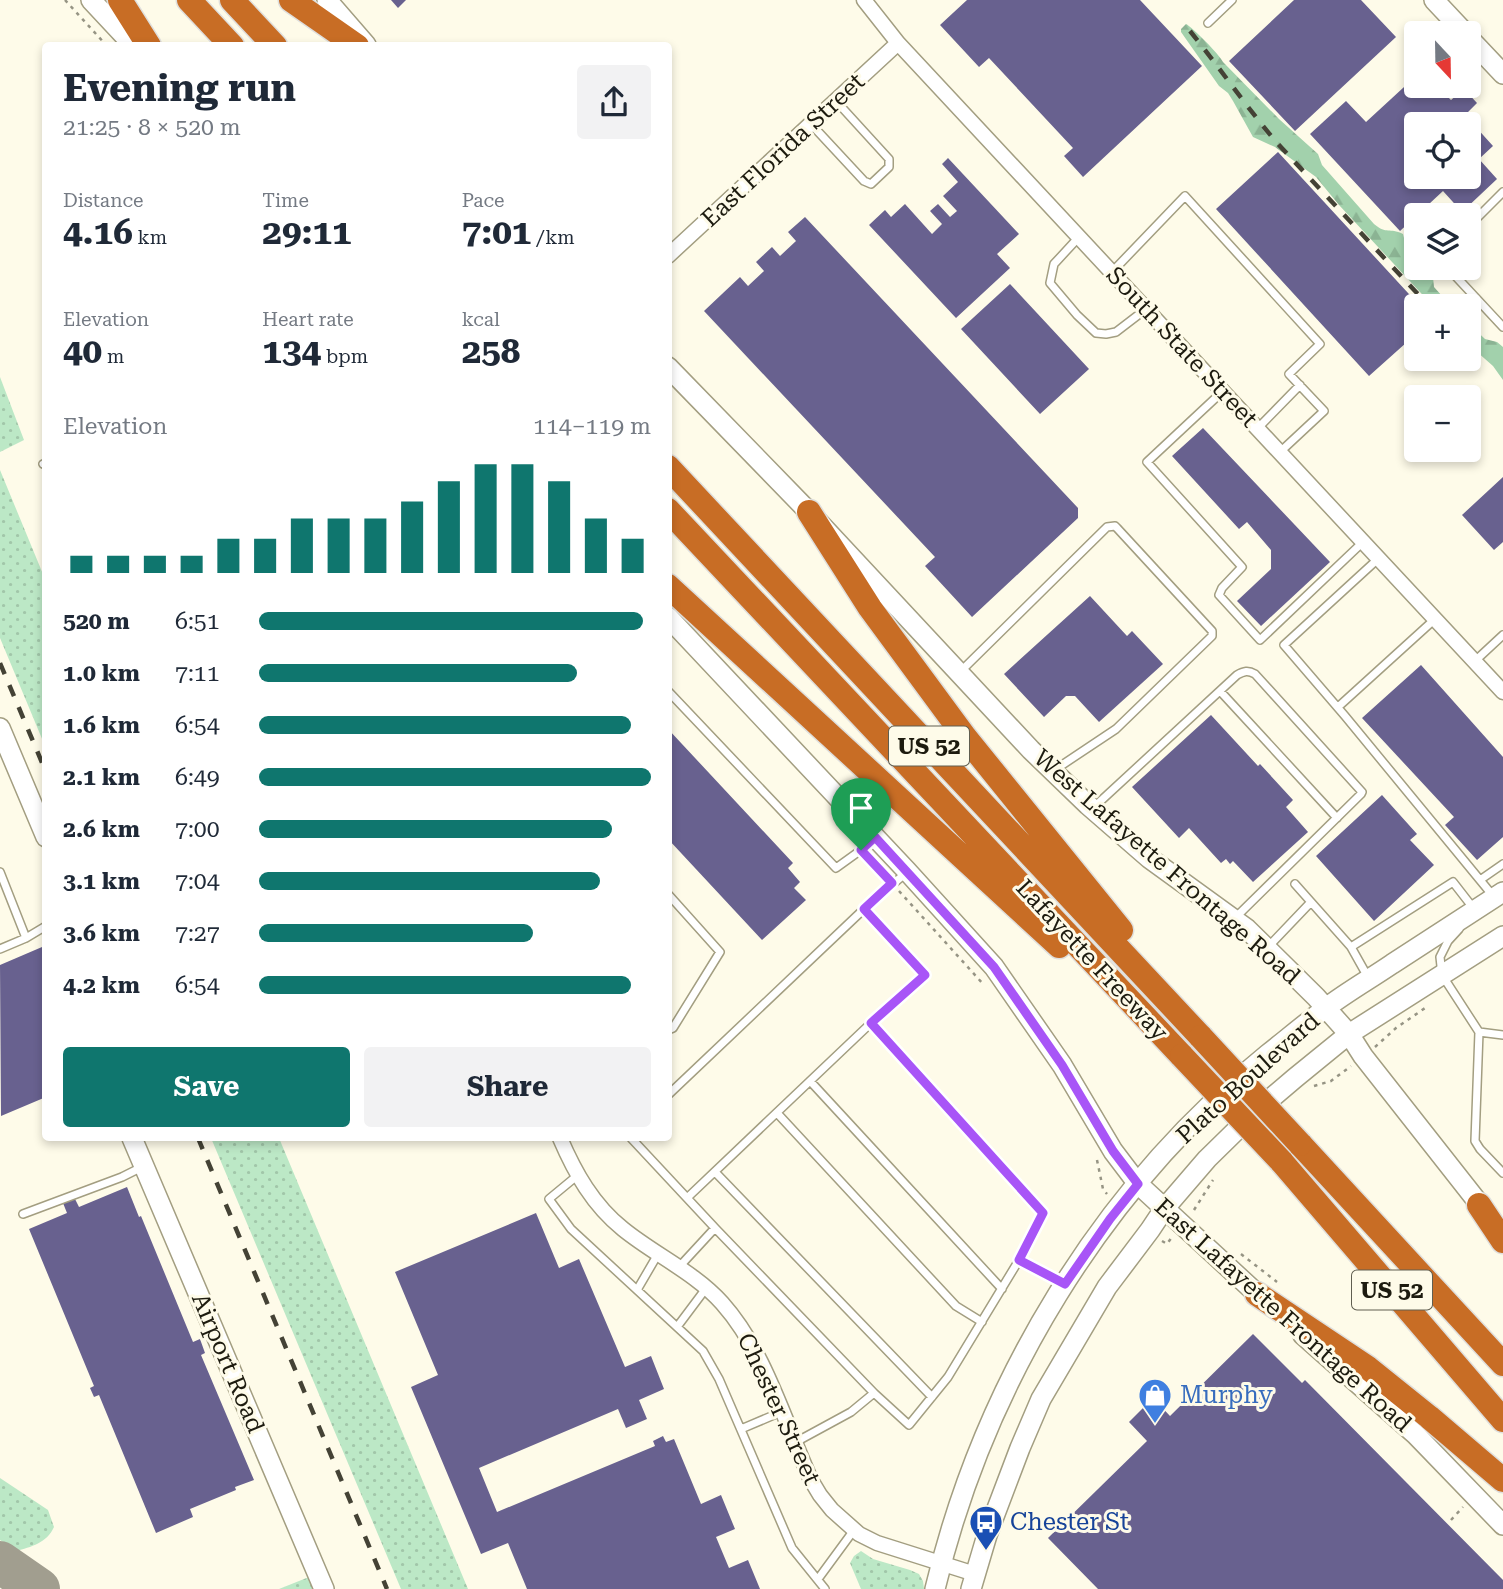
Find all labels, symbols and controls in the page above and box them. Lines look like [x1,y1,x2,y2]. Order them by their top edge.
north arrow [1404,21,1480,98]
map controls [1404,21,1481,462]
button: share [577,65,651,139]
text: Evening run [63,66,296,110]
street label: East Florida Street [696,67,870,233]
button: locate [1404,112,1481,189]
text: 21:25 · 8 × 520 m [63,114,241,141]
text: Distance [63,189,143,212]
text: Time [262,189,309,212]
text: Pace [462,189,505,212]
button: layers [1404,203,1481,280]
text: 4.16 [63,212,133,253]
text: 29:11 [262,212,352,253]
text: 7:01 [462,212,531,253]
text: km [133,226,167,249]
text: /km [531,226,575,249]
street label: South State Street [1101,261,1263,433]
button: + [1404,294,1481,371]
text: Elevation [63,308,149,331]
text: Heart rate [262,308,354,331]
text: kcal [462,308,500,331]
text: 40 [63,331,102,372]
text: 134 [262,331,321,372]
text: 258 [462,331,520,372]
text: m [102,345,124,368]
text: bpm [321,345,368,368]
button: − [1404,385,1481,462]
text: Elevation [63,413,167,440]
text: 114–119 m [533,413,651,440]
text: 520 m [63,608,130,635]
text: 6:51 [175,608,220,635]
text: 1.0 km [63,660,140,687]
text: 7:11 [175,660,220,687]
text: 1.6 km [63,712,140,739]
text: 6:54 [175,712,220,739]
road number: US 52 [889,726,969,766]
street label: West Lafayette Frontage Road [1028,744,1306,990]
text: 2.1 km [63,764,140,791]
text: 6:49 [175,764,220,791]
pin [831,778,891,850]
icon: arrive [842,789,880,827]
text: 2.6 km [63,816,140,843]
text: 7:00 [175,816,220,843]
text: 3.1 km [63,868,140,895]
text: 7:04 [175,868,220,895]
street label: Lafayette Freeway [1010,874,1174,1047]
text: 3.6 km [63,920,140,947]
text: 7:27 [175,920,220,947]
text: 4.2 km [63,972,140,999]
text: 6:54 [175,972,220,999]
street label: Plato Boulevard [1171,1006,1325,1150]
button: Save [63,1047,350,1127]
button: Share [364,1047,651,1127]
street label: East Lafayette Frontage Road [1149,1192,1417,1438]
road number: US 52 [1352,1270,1432,1310]
street label: Airport Road [186,1289,270,1437]
street label: Chester Street [732,1329,826,1489]
shop icon: Murphy [1136,1376,1174,1425]
place label: Murphy [1180,1381,1274,1409]
bus stop icon: Chester St [967,1503,1005,1552]
place label: Chester St [1010,1508,1129,1536]

